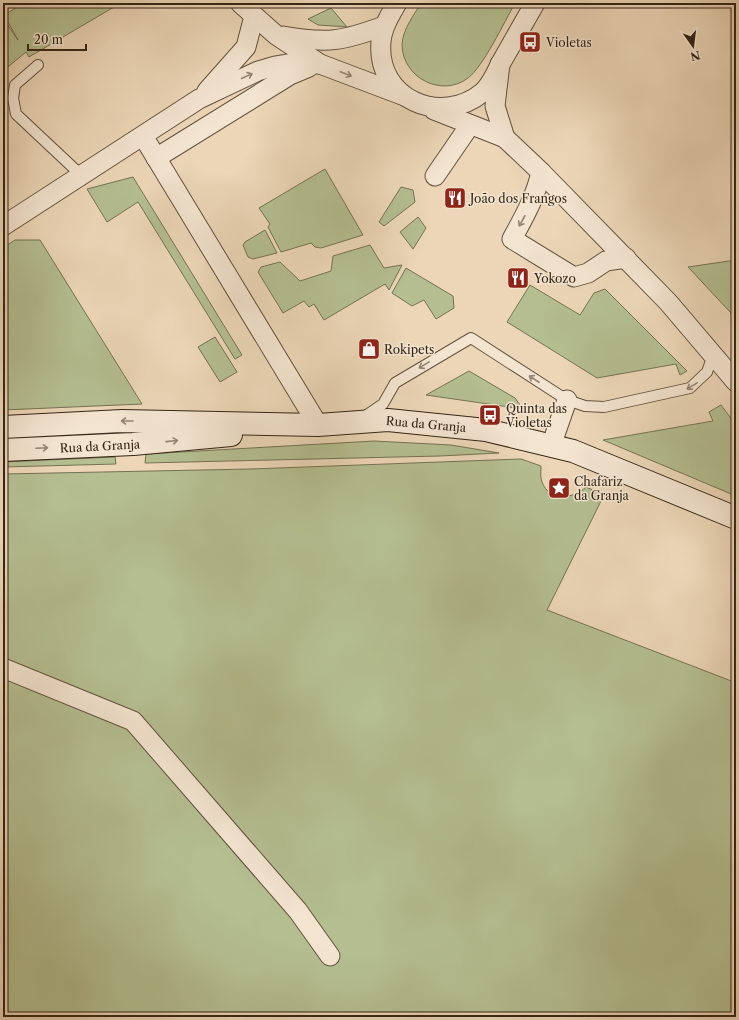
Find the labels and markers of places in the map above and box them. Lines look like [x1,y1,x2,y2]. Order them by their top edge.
bus stop icon: Violetas [517,29,543,55]
place label: Violetas [545,35,592,50]
restaurant icon: João dos Frangos [442,185,468,211]
place label: João dos Frangos [468,191,567,206]
restaurant icon: Yokozo [505,265,531,291]
place label: Yokozo [533,271,576,286]
shop icon: Rokipets [356,336,382,362]
place label: Rokipets [384,342,434,357]
place label: Quinta das Violetas [505,401,567,430]
bus stop icon: Quinta das Violetas [477,402,503,428]
place label: Chafariz da Granja [574,474,630,503]
place icon: Chafariz da Granja [546,475,572,501]

